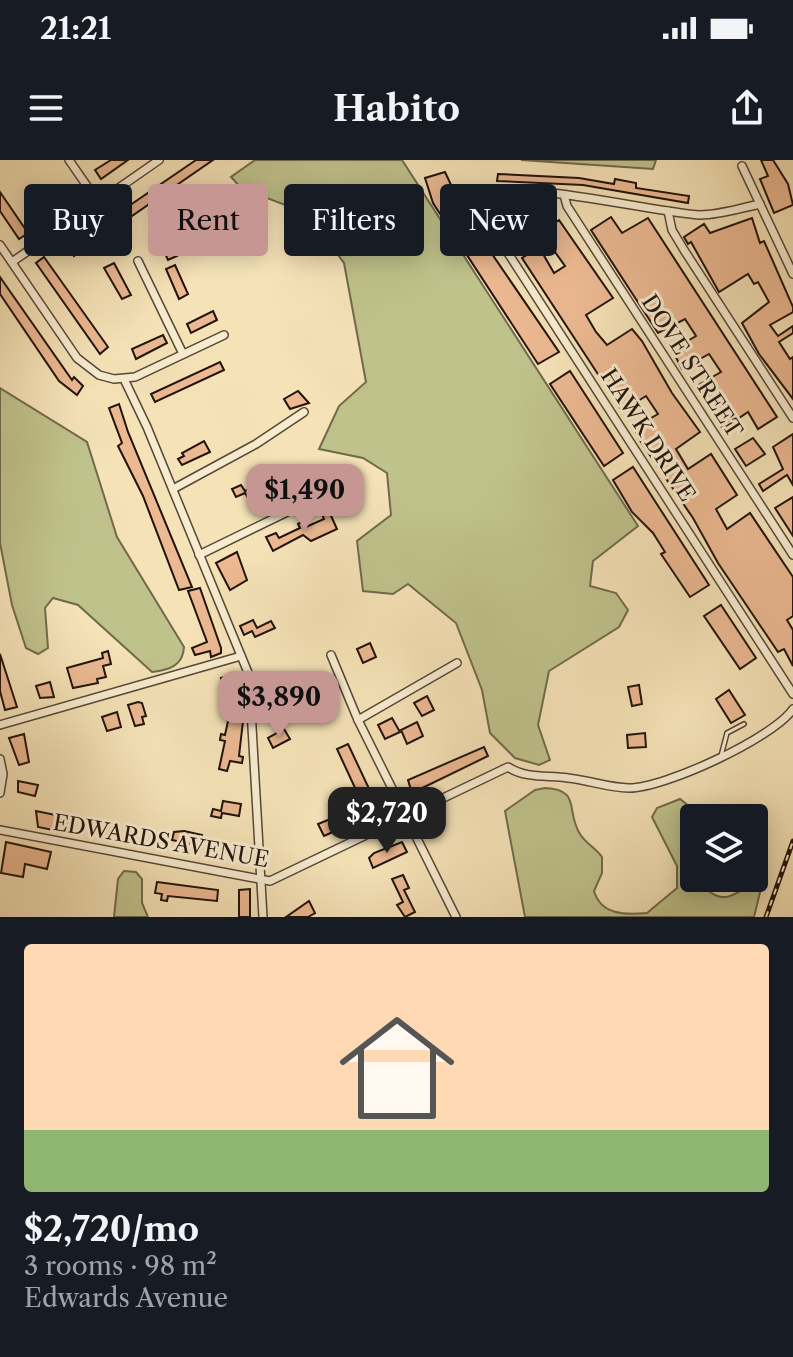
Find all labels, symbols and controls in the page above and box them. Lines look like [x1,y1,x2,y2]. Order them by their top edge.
text: 21:21 [40,10,111,47]
icon: menu [24,86,68,130]
text: Habito [333,86,460,130]
icon: share [725,86,769,130]
chip: Buy [24,184,132,256]
chip: Rent [148,184,268,256]
chip: Filters [284,184,424,256]
chip: New [440,184,557,256]
street label: DOVE STREET [636,290,748,443]
street label: HAWK DRIVE [595,364,701,506]
pin: $1,490 [240,464,370,532]
text: $1,490 [265,474,345,506]
pin: $3,890 [214,671,344,739]
text: $3,890 [237,681,321,713]
pin: $2,720 [322,787,452,855]
text: $2,720 [346,797,428,829]
map controls [680,804,768,892]
button: layers [680,804,768,892]
street label: EDWARDS AVENUE [51,809,271,873]
icon: home [325,996,469,1140]
text: $2,720/mo [24,1208,199,1250]
text: 3 rooms · 98 m² [24,1250,217,1282]
text: Edwards Avenue [24,1282,228,1314]

